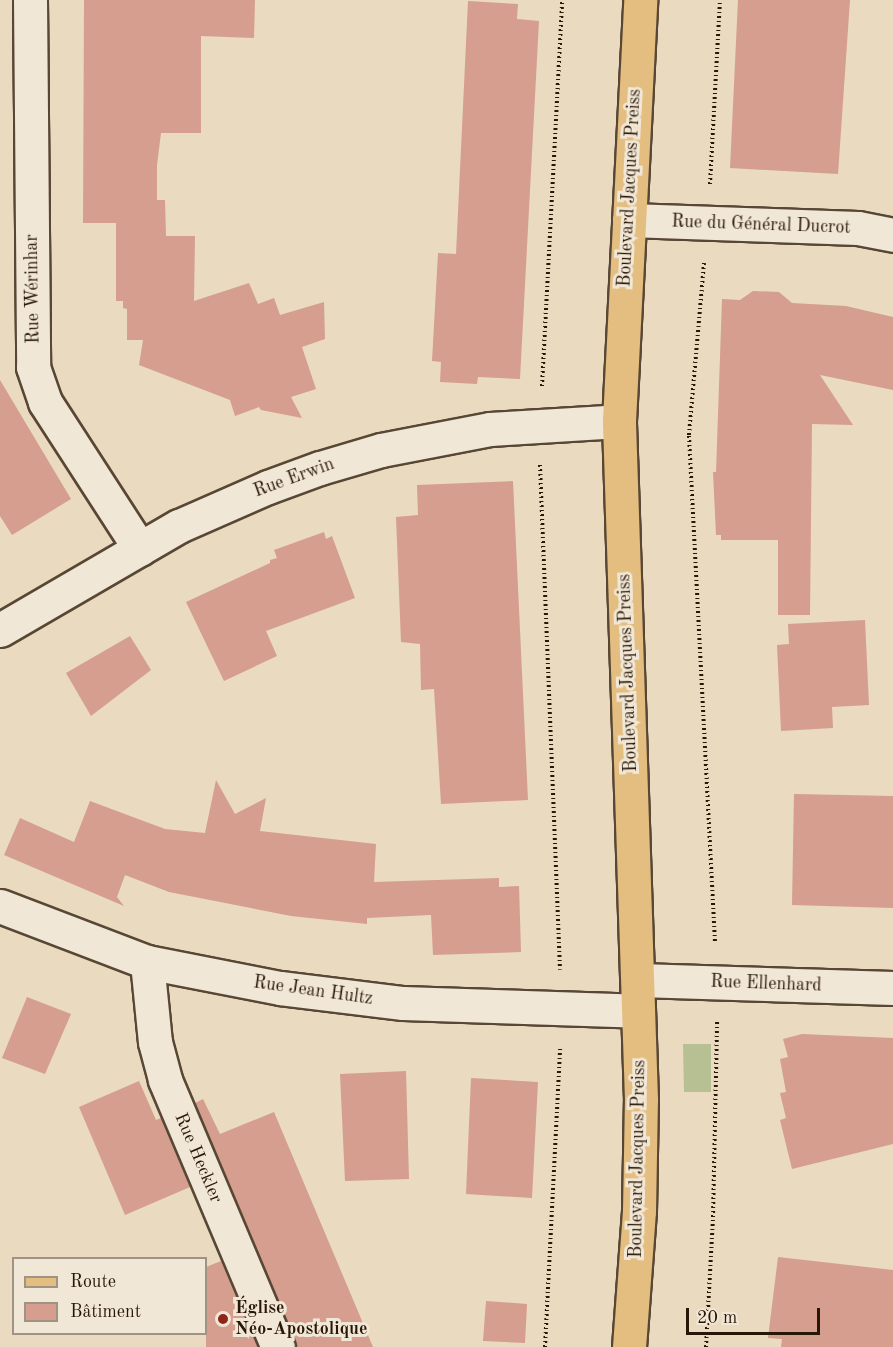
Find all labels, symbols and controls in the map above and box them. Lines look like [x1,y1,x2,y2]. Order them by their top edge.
street label: Boulevard Jacques Preiss [614,88,646,288]
street label: Rue du Général Ducrot [671,211,851,239]
street label: Rue Wérinhar [21,234,45,344]
street label: Rue Erwin [251,453,337,503]
street label: Boulevard Jacques Preiss [614,573,642,773]
street label: Rue Ellenhard [710,971,822,997]
street label: Rue Jean Hultz [252,972,374,1010]
street label: Boulevard Jacques Preiss [625,1060,651,1258]
street label: Rue Heckler [169,1110,227,1206]
legend [12,1257,207,1335]
text: Route [70,1273,116,1291]
scale bar [689,1296,822,1334]
place label: Église Néo-Apostolique [235,1298,367,1340]
text: Bâtiment [70,1303,141,1321]
text: 20 m [697,1309,737,1327]
marker: Église Néo-Apostolique [216,1312,230,1326]

